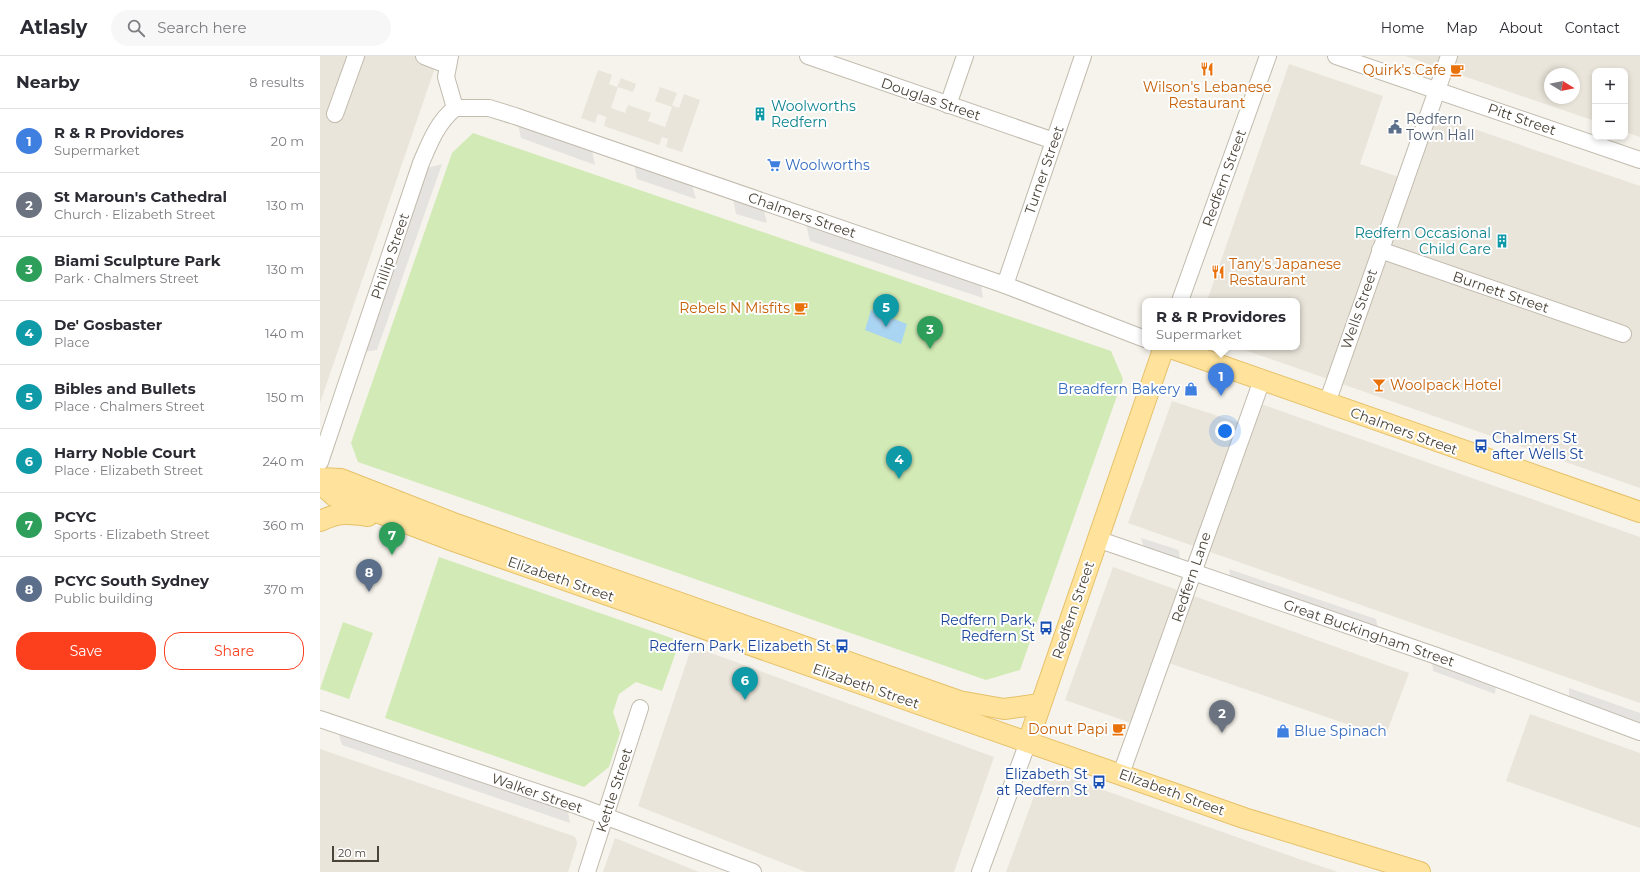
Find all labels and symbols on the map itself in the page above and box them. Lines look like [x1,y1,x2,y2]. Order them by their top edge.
restaurant icon: Wilson's Lebanese Restaurant [1199,61,1215,77]
place label: Quirk's Cafe [1363,61,1446,79]
cafe icon: Quirk's Cafe [1449,62,1465,78]
north arrow [1544,68,1580,104]
street label: Douglas Street [879,74,983,125]
place label: Wilson's Lebanese Restaurant [1143,78,1271,112]
place label: Woolworths Redfern [771,97,856,131]
street label: Pitt Street [1486,99,1559,139]
building icon: Woolworths Redfern [752,106,768,122]
place label: Redfern Town Hall [1406,110,1474,144]
public building icon: Redfern Town Hall [1387,119,1403,135]
street label: Turner Street [1020,123,1068,217]
street label: Redfern Street [1198,127,1250,229]
place label: Woolworths [785,156,870,174]
supermarket icon: Woolworths [766,157,782,173]
street label: Chalmers Street [746,188,859,242]
street label: Phillip Street [367,210,413,302]
place label: Redfern Occasional Child Care [1355,224,1491,258]
building icon: Redfern Occasional Child Care [1494,233,1510,249]
place label: Tany's Japanese Restaurant [1229,255,1341,289]
restaurant icon: Tany's Japanese Restaurant [1210,264,1226,280]
street label: Wells Street [1337,266,1381,351]
street label: Burnett Street [1451,267,1552,317]
pin: 5 [873,294,899,327]
place label: Rebels N Misfits [679,299,790,317]
cafe icon: Rebels N Misfits [793,300,809,316]
pin: 3 [917,316,943,349]
pin: 1 [1208,363,1234,396]
place label: Woolpack Hotel [1390,376,1501,394]
bar icon: Woolpack Hotel [1371,377,1387,393]
place label: Breadfern Bakery [1058,380,1180,398]
shop icon: Breadfern Bakery [1183,381,1199,397]
street label: Chalmers Street [1348,403,1461,459]
your location [1215,421,1235,441]
place label: Chalmers St after Wells St [1492,429,1584,463]
bus stop icon: Chalmers St after Wells St [1473,438,1489,454]
pin: 4 [886,446,912,479]
pin: 7 [379,522,405,555]
street label: Redfern Lane [1167,530,1215,624]
street label: Elizabeth Street [505,552,617,606]
pin: 8 [356,559,382,592]
street label: Redfern Street [1048,559,1098,661]
street label: Great Buckingham Street [1281,595,1457,671]
place label: Redfern Park, Redfern St [940,611,1035,645]
bus stop icon: Redfern Park, Redfern St [1038,620,1054,636]
place label: Redfern Park, Elizabeth St [649,637,831,655]
bus stop icon: Redfern Park, Elizabeth St [834,638,850,654]
street label: Elizabeth Street [810,659,922,713]
pin: 6 [732,667,758,700]
pin: 2 [1209,700,1235,733]
place label: Donut Papi [1028,720,1108,738]
cafe icon: Donut Papi [1111,721,1127,737]
place label: Blue Spinach [1294,722,1387,740]
shop icon: Blue Spinach [1275,723,1291,739]
street label: Kettle Street [592,745,636,834]
street label: Elizabeth Street [1117,764,1228,820]
place label: Elizabeth St at Redfern St [996,765,1088,799]
street label: Walker Street [489,769,585,817]
bus stop icon: Elizabeth St at Redfern St [1091,774,1107,790]
scale bar [332,844,379,863]

